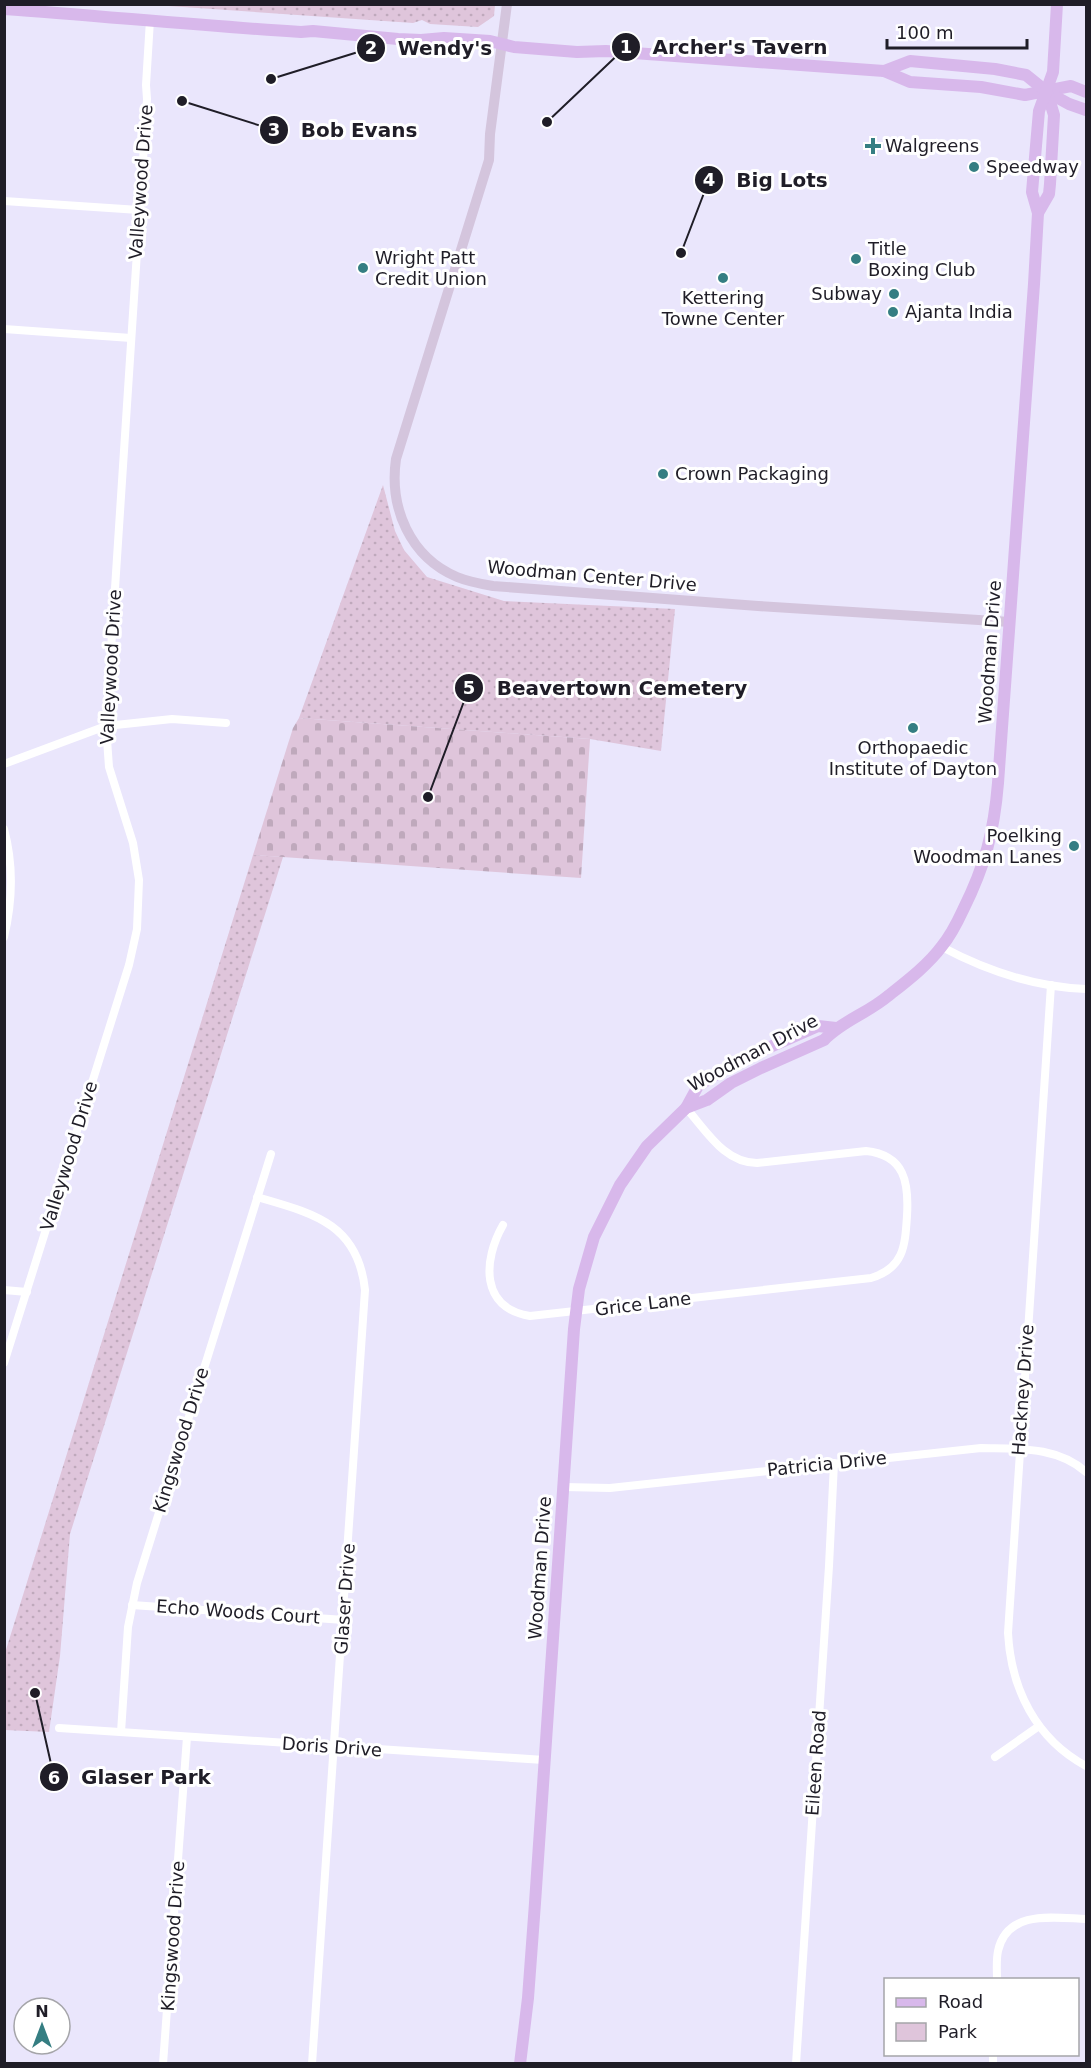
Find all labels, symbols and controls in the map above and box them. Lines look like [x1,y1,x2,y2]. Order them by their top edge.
scale bar [887,12,1026,50]
text: 100 m [896,22,954,43]
callout: Archer's Tavern [611,28,840,66]
callout: Wendy's [356,29,504,67]
text: Archer's Tavern [652,35,828,59]
text: Wendy's [398,36,492,60]
text: 1 [620,36,632,57]
text: 2 [365,37,377,58]
street label: Valleywood Drive [125,104,156,260]
callout: Bob Evans [259,111,429,149]
text: Bob Evans [301,118,417,142]
text: 3 [268,119,280,140]
place label: Walgreens [885,135,979,156]
marker: Walgreens [866,139,880,153]
place label: Speedway [986,156,1079,177]
marker: Speedway [967,160,981,174]
callout: Big Lots [694,161,839,199]
text: Big Lots [736,168,828,192]
text: 4 [703,169,715,190]
place label: Title Boxing Club [867,238,975,280]
place label: Wright Patt Credit Union [375,247,487,289]
marker: Title Boxing Club [849,252,863,266]
marker: Wright Patt Credit Union [356,261,370,275]
marker: Kettering Towne Center [716,271,730,285]
place label: Subway [811,283,882,304]
place label: Kettering Towne Center [661,287,785,329]
marker: Subway [887,287,901,301]
place label: Ajanta India [905,301,1013,322]
marker: Ajanta India [886,305,900,319]
place label: Crown Packaging [675,463,829,484]
marker: Crown Packaging [656,467,670,481]
street label: Woodman Center Drive [486,556,698,595]
street label: Woodman Drive [974,579,1005,724]
street label: Valleywood Drive [96,589,125,745]
callout: Beavertown Cemetery [454,669,759,707]
text: Beavertown Cemetery [497,676,747,700]
text: 5 [463,677,475,698]
marker: Orthopaedic Institute of Dayton [906,721,920,735]
place label: Orthopaedic Institute of Dayton [829,737,997,779]
place label: Poelking Woodman Lanes [913,825,1062,867]
marker: Poelking Woodman Lanes [1067,839,1081,853]
street label: Woodman Drive [684,1010,821,1096]
street label: Valleywood Drive [36,1078,101,1233]
street label: Grice Lane [594,1287,692,1320]
street label: Hackney Drive [1007,1324,1038,1456]
street label: Kingswood Drive [148,1365,213,1515]
street label: Patricia Drive [766,1447,888,1480]
street label: Woodman Drive [524,1495,555,1640]
street label: Glaser Drive [330,1543,359,1655]
street label: Echo Woods Court [155,1595,321,1628]
street label: Eileen Road [801,1709,830,1816]
street label: Doris Drive [281,1733,383,1760]
callout: Glaser Park [39,1758,223,1796]
text: Glaser Park [81,1765,212,1789]
text: 6 [48,1767,60,1788]
street label: Kingswood Drive [157,1860,188,2012]
legend [884,1978,1079,2056]
text: Road [938,1991,983,2012]
north arrow [12,1996,72,2056]
text: N [35,2002,49,2021]
text: Park [938,2021,977,2042]

